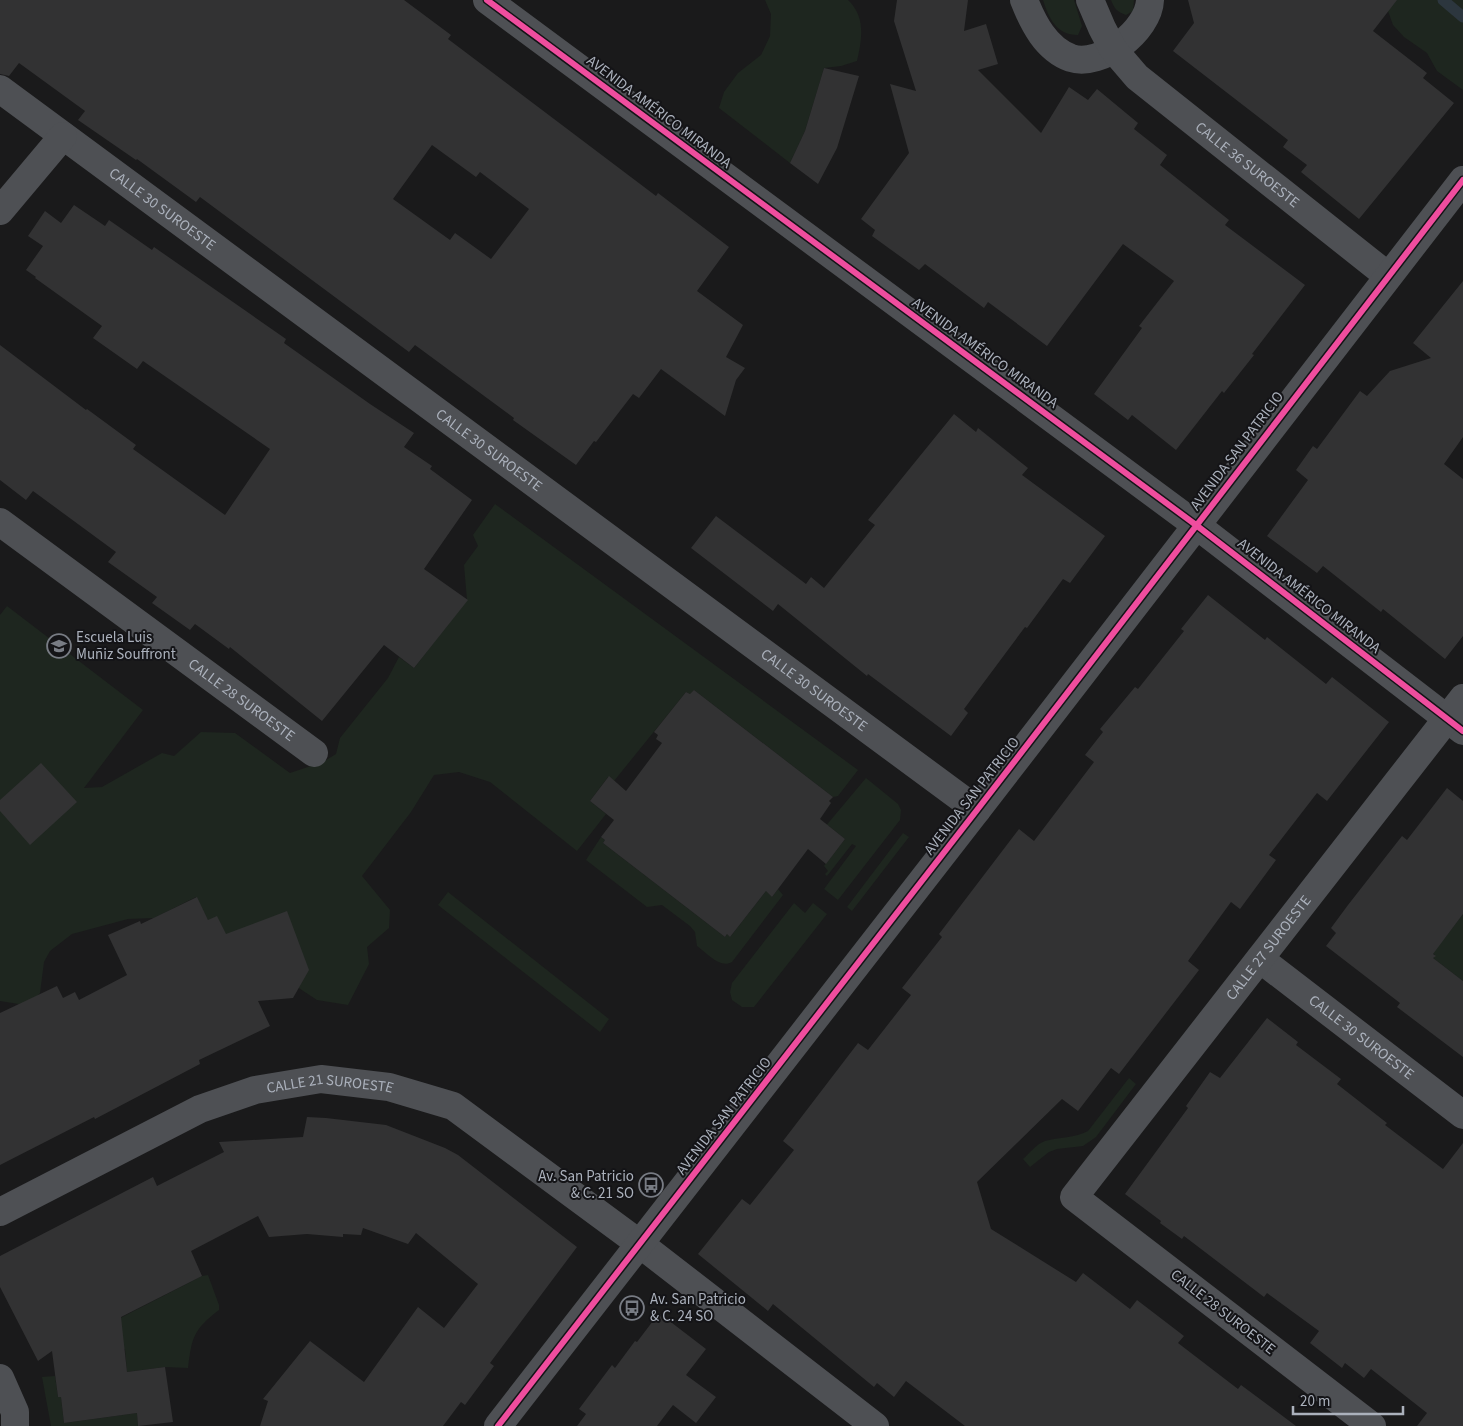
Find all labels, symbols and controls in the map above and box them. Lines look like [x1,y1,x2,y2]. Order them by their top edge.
street label: AVENIDA AMÉRICO MIRANDA [582,51,736,174]
street label: CALLE 36 SUROESTE [1191,117,1304,213]
street label: CALLE 30 SUROESTE [105,162,220,255]
street label: AVENIDA AMÉRICO MIRANDA [907,293,1063,414]
street label: AVENIDA SAN PATRICIO [1185,387,1289,515]
street label: CALLE 30 SUROESTE [431,404,547,497]
street label: AVENIDA AMÉRICO MIRANDA [1233,533,1386,659]
place label: Escuela Luis Muñiz Souffront [76,627,176,665]
school or university icon: Escuela Luis Muñiz Souffront [46,633,72,659]
street label: CALLE 30 SUROESTE [757,643,872,736]
street label: CALLE 28 SUROESTE [184,653,300,746]
street label: AVENIDA SAN PATRICIO [919,733,1025,859]
street label: CALLE 27 SUROESTE [1221,891,1316,1005]
street label: CALLE 30 SUROESTE [1304,990,1419,1084]
street label: AVENIDA SAN PATRICIO [671,1053,777,1179]
street label: CALLE 21 SUROESTE [265,1068,396,1098]
place label: Av. San Patricio & C. 21 SO [538,1166,634,1204]
bus stop icon: Av. San Patricio & C. 21 SO [638,1172,664,1198]
street label: CALLE 28 SUROESTE [1166,1264,1280,1360]
place label: Av. San Patricio & C. 24 SO [650,1289,746,1327]
bus stop icon: Av. San Patricio & C. 24 SO [619,1295,645,1321]
scale bar [1293,1384,1403,1416]
text: 20 m [1300,1391,1330,1412]

